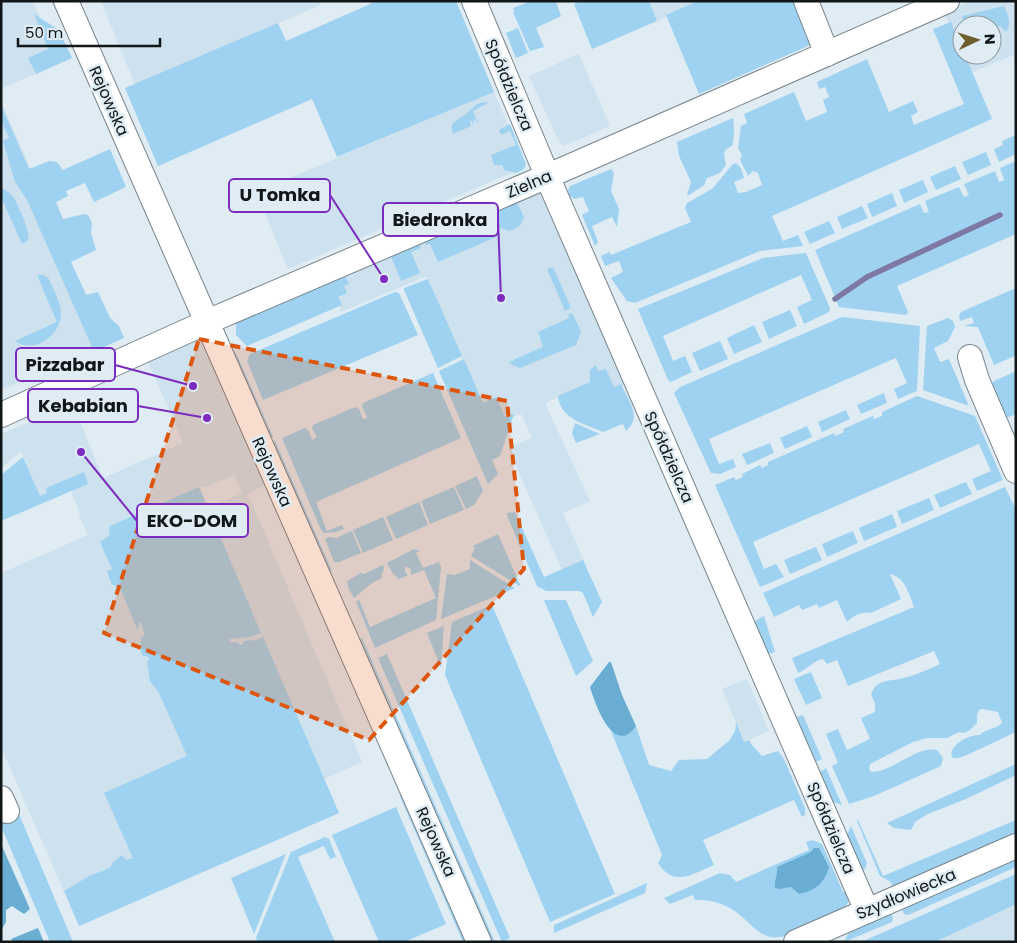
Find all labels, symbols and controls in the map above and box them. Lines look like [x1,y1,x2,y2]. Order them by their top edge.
scale bar [18,15,160,47]
north arrow [952,15,1002,65]
text: 50 m [25,22,63,43]
text: N [980,33,1000,45]
street label: Spółdzielcza [479,35,539,135]
street label: Rejowska [83,62,135,140]
street label: Zielna [503,164,555,204]
callout: U Tomka [229,179,330,212]
text: U Tomka [239,182,321,207]
callout: Biedronka [383,203,498,236]
text: Biedronka [392,207,488,232]
callout: Pizzabar [16,348,115,381]
text: Pizzabar [26,352,105,377]
callout: Kebabian [28,389,138,422]
text: Kebabian [38,393,128,418]
street label: Spółdzielcza [639,407,699,507]
street label: Rejowska [246,433,298,511]
callout: EKO-DOM [137,504,248,537]
text: EKO-DOM [147,508,237,533]
street label: Spółdzielcza [801,778,861,878]
street label: Rejowska [410,803,462,881]
street label: Szydłowiecka [852,863,960,925]

